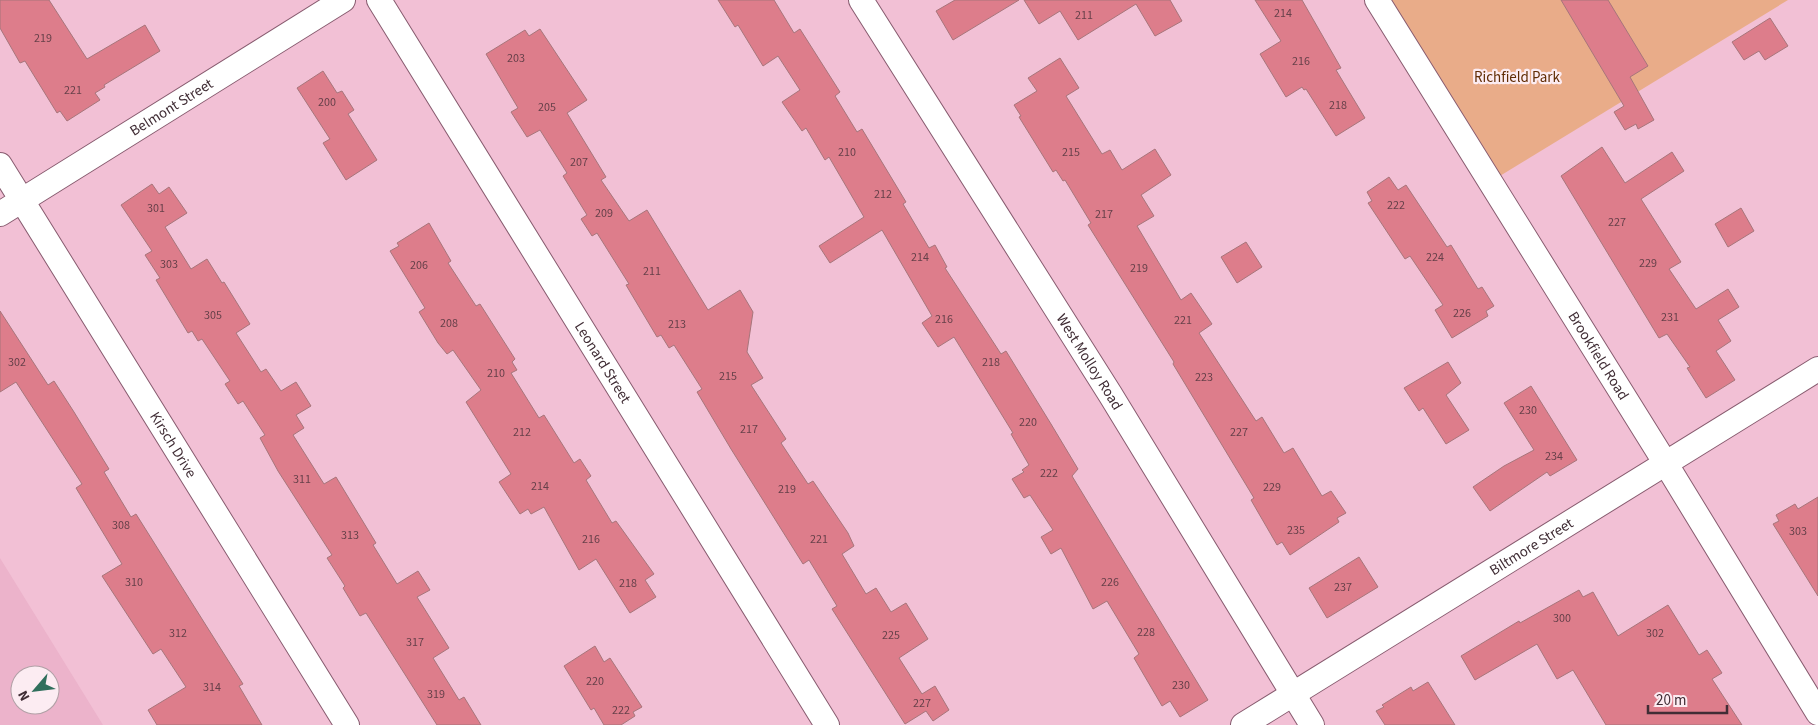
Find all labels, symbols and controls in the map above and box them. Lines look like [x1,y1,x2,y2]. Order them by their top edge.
house number: 214 [1274,5,1292,22]
house number: 211 [1075,7,1093,24]
house number: 219 [34,30,52,47]
house number: 203 [507,50,525,67]
house number: 216 [1292,53,1310,70]
park label: Richfield Park [1474,67,1561,88]
street label: Belmont Street [126,74,217,141]
house number: 221 [64,82,82,99]
house number: 200 [318,94,336,111]
house number: 218 [1329,97,1347,114]
house number: 205 [538,99,556,116]
house number: 210 [838,144,856,161]
house number: 215 [1062,144,1080,161]
house number: 207 [570,154,588,171]
house number: 212 [874,186,892,203]
house number: 222 [1387,197,1405,214]
house number: 301 [147,200,165,217]
house number: 209 [595,205,613,222]
house number: 217 [1095,206,1113,223]
house number: 227 [1608,214,1626,231]
house number: 214 [911,249,929,266]
house number: 224 [1426,249,1444,266]
house number: 229 [1639,255,1657,272]
house number: 303 [160,256,178,273]
house number: 206 [410,257,428,274]
house number: 219 [1130,260,1148,277]
house number: 211 [643,263,661,280]
house number: 226 [1453,305,1471,322]
house number: 305 [204,307,222,324]
street label: Brookfield Road [1563,308,1634,404]
house number: 231 [1661,309,1679,326]
street label: West Molloy Road [1051,310,1127,414]
house number: 216 [935,311,953,328]
house number: 221 [1174,312,1192,329]
house number: 208 [440,315,458,332]
house number: 213 [668,316,686,333]
street label: Leonard Street [569,318,636,408]
house number: 302 [8,354,26,371]
house number: 218 [982,354,1000,371]
house number: 210 [487,365,505,382]
house number: 215 [719,368,737,385]
house number: 223 [1195,369,1213,386]
house number: 230 [1519,402,1537,419]
street label: Kirsch Drive [144,408,201,482]
house number: 220 [1019,414,1037,431]
house number: 217 [740,421,758,438]
house number: 212 [513,424,531,441]
house number: 227 [1230,424,1248,441]
house number: 234 [1545,448,1563,465]
house number: 222 [1040,465,1058,482]
house number: 311 [293,471,311,488]
house number: 214 [531,478,549,495]
house number: 229 [1263,479,1281,496]
house number: 219 [778,481,796,498]
street label: Biltmore Street [1486,513,1577,581]
house number: 308 [112,517,130,534]
house number: 235 [1287,522,1305,539]
house number: 303 [1789,523,1807,540]
house number: 313 [341,527,359,544]
house number: 216 [582,531,600,548]
house number: 221 [810,531,828,548]
house number: 310 [125,574,143,591]
house number: 226 [1101,574,1119,591]
house number: 218 [619,575,637,592]
house number: 237 [1334,579,1352,596]
house number: 300 [1553,610,1571,627]
house number: 228 [1137,624,1155,641]
house number: 312 [169,625,187,642]
house number: 302 [1646,625,1664,642]
house number: 225 [882,627,900,644]
house number: 317 [406,634,424,651]
north arrow [10,665,60,715]
house number: 220 [586,673,604,690]
house number: 230 [1172,677,1190,694]
house number: 314 [203,679,221,696]
scale bar [1648,682,1727,714]
house number: 319 [427,686,445,703]
text: N [13,687,35,704]
text: 20 m [1656,690,1686,711]
house number: 227 [913,695,931,712]
house number: 222 [612,702,630,719]

